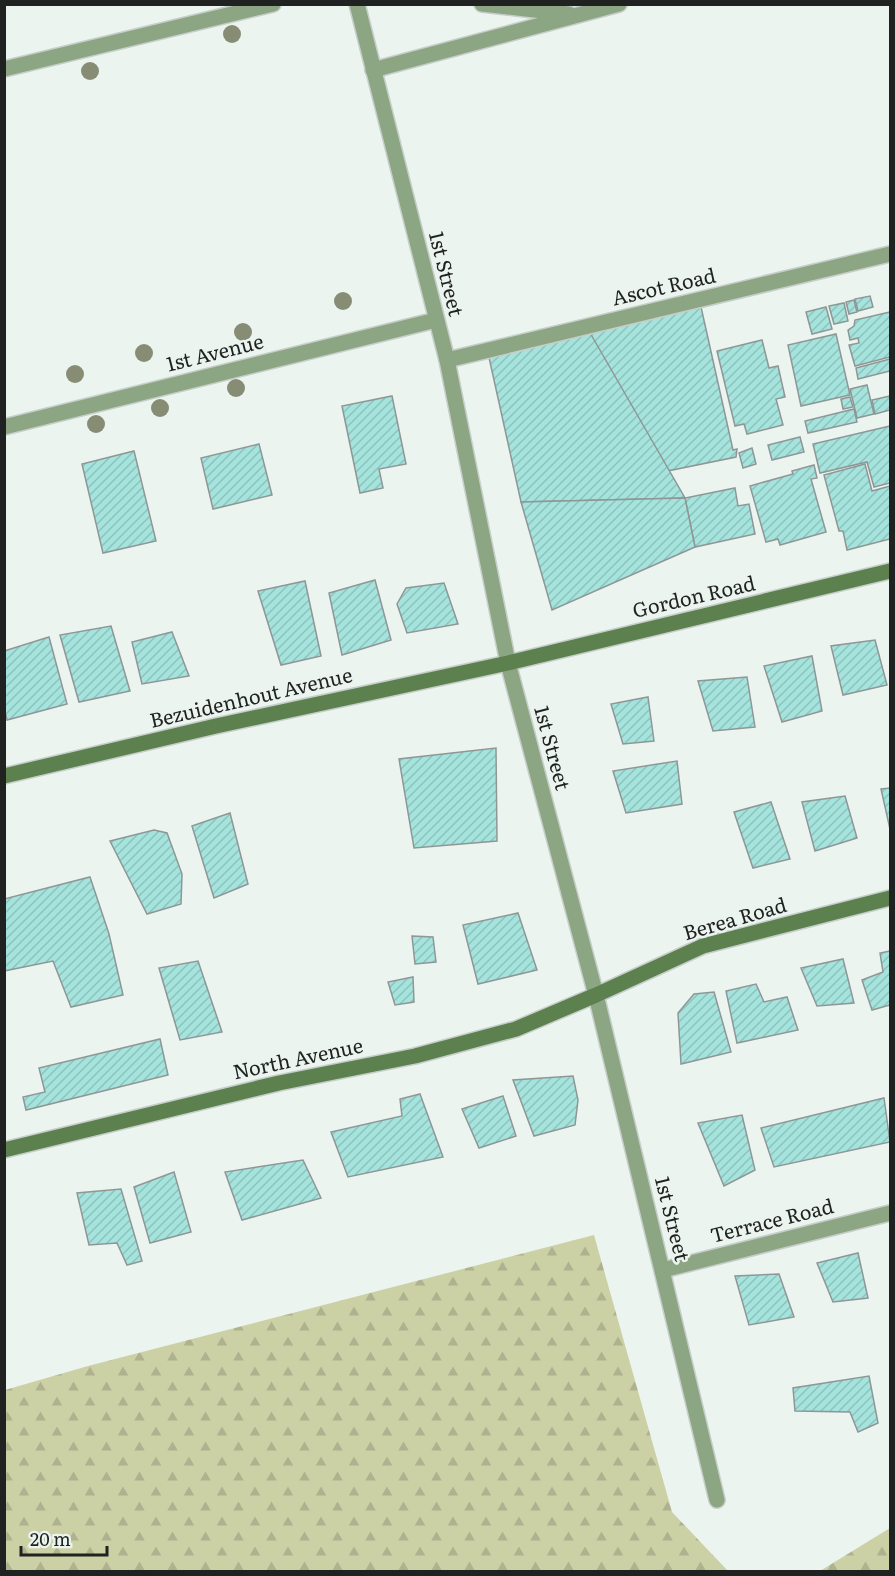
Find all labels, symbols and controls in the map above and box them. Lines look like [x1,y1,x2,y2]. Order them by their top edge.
street label: 1st Street [423,228,473,319]
street label: Ascot Road [609,259,718,312]
street label: 1st Avenue [163,324,266,378]
street label: Gordon Road [629,566,758,624]
street label: Bezuidenhout Avenue [146,658,355,734]
street label: 1st Street [528,702,580,793]
street label: Berea Road [679,888,790,946]
street label: North Avenue [230,1029,365,1085]
street label: 1st Street [649,1173,699,1264]
street label: Terrace Road [707,1189,836,1249]
scale bar [21,1519,106,1557]
text: 20 m [30,1525,71,1552]

